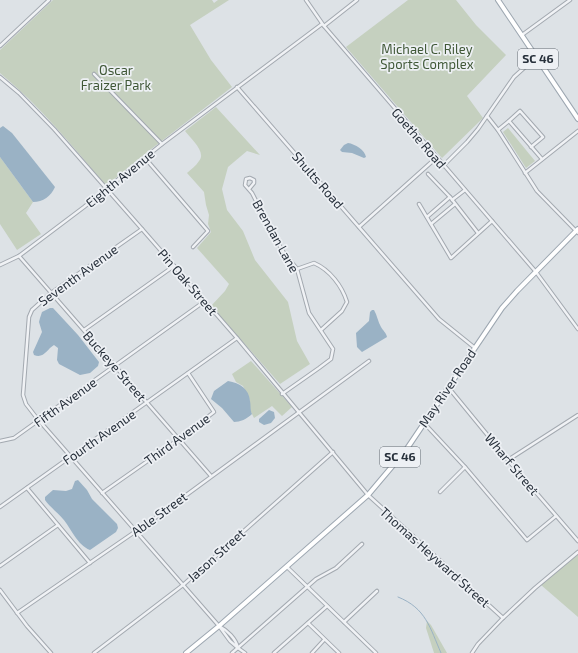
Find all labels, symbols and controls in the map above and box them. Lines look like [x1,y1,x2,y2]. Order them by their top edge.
park label: Michael C. Riley Sports Complex [380,41,474,72]
road number: SC 46 [518,49,558,69]
park label: Oscar Fraizer Park [81,62,152,93]
street label: Goethe Road [388,105,450,171]
street label: Eighth Avenue [82,145,158,211]
street label: Shults Road [289,148,347,212]
street label: Brendan Lane [249,197,303,275]
street label: Seventh Avenue [35,241,121,309]
street label: Pin Oak Street [155,246,221,318]
street label: Buckeye Street [80,328,150,404]
street label: May River Road [415,346,479,430]
street label: Fifth Avenue [30,374,100,430]
street label: Fourth Avenue [59,406,139,468]
street label: Third Avenue [141,410,213,468]
street label: Wharf Street [481,430,543,498]
road number: SC 46 [380,447,420,467]
street label: Able Street [128,488,190,540]
street label: Thomas Heyward Street [377,503,493,611]
street label: Jason Street [184,525,248,585]

